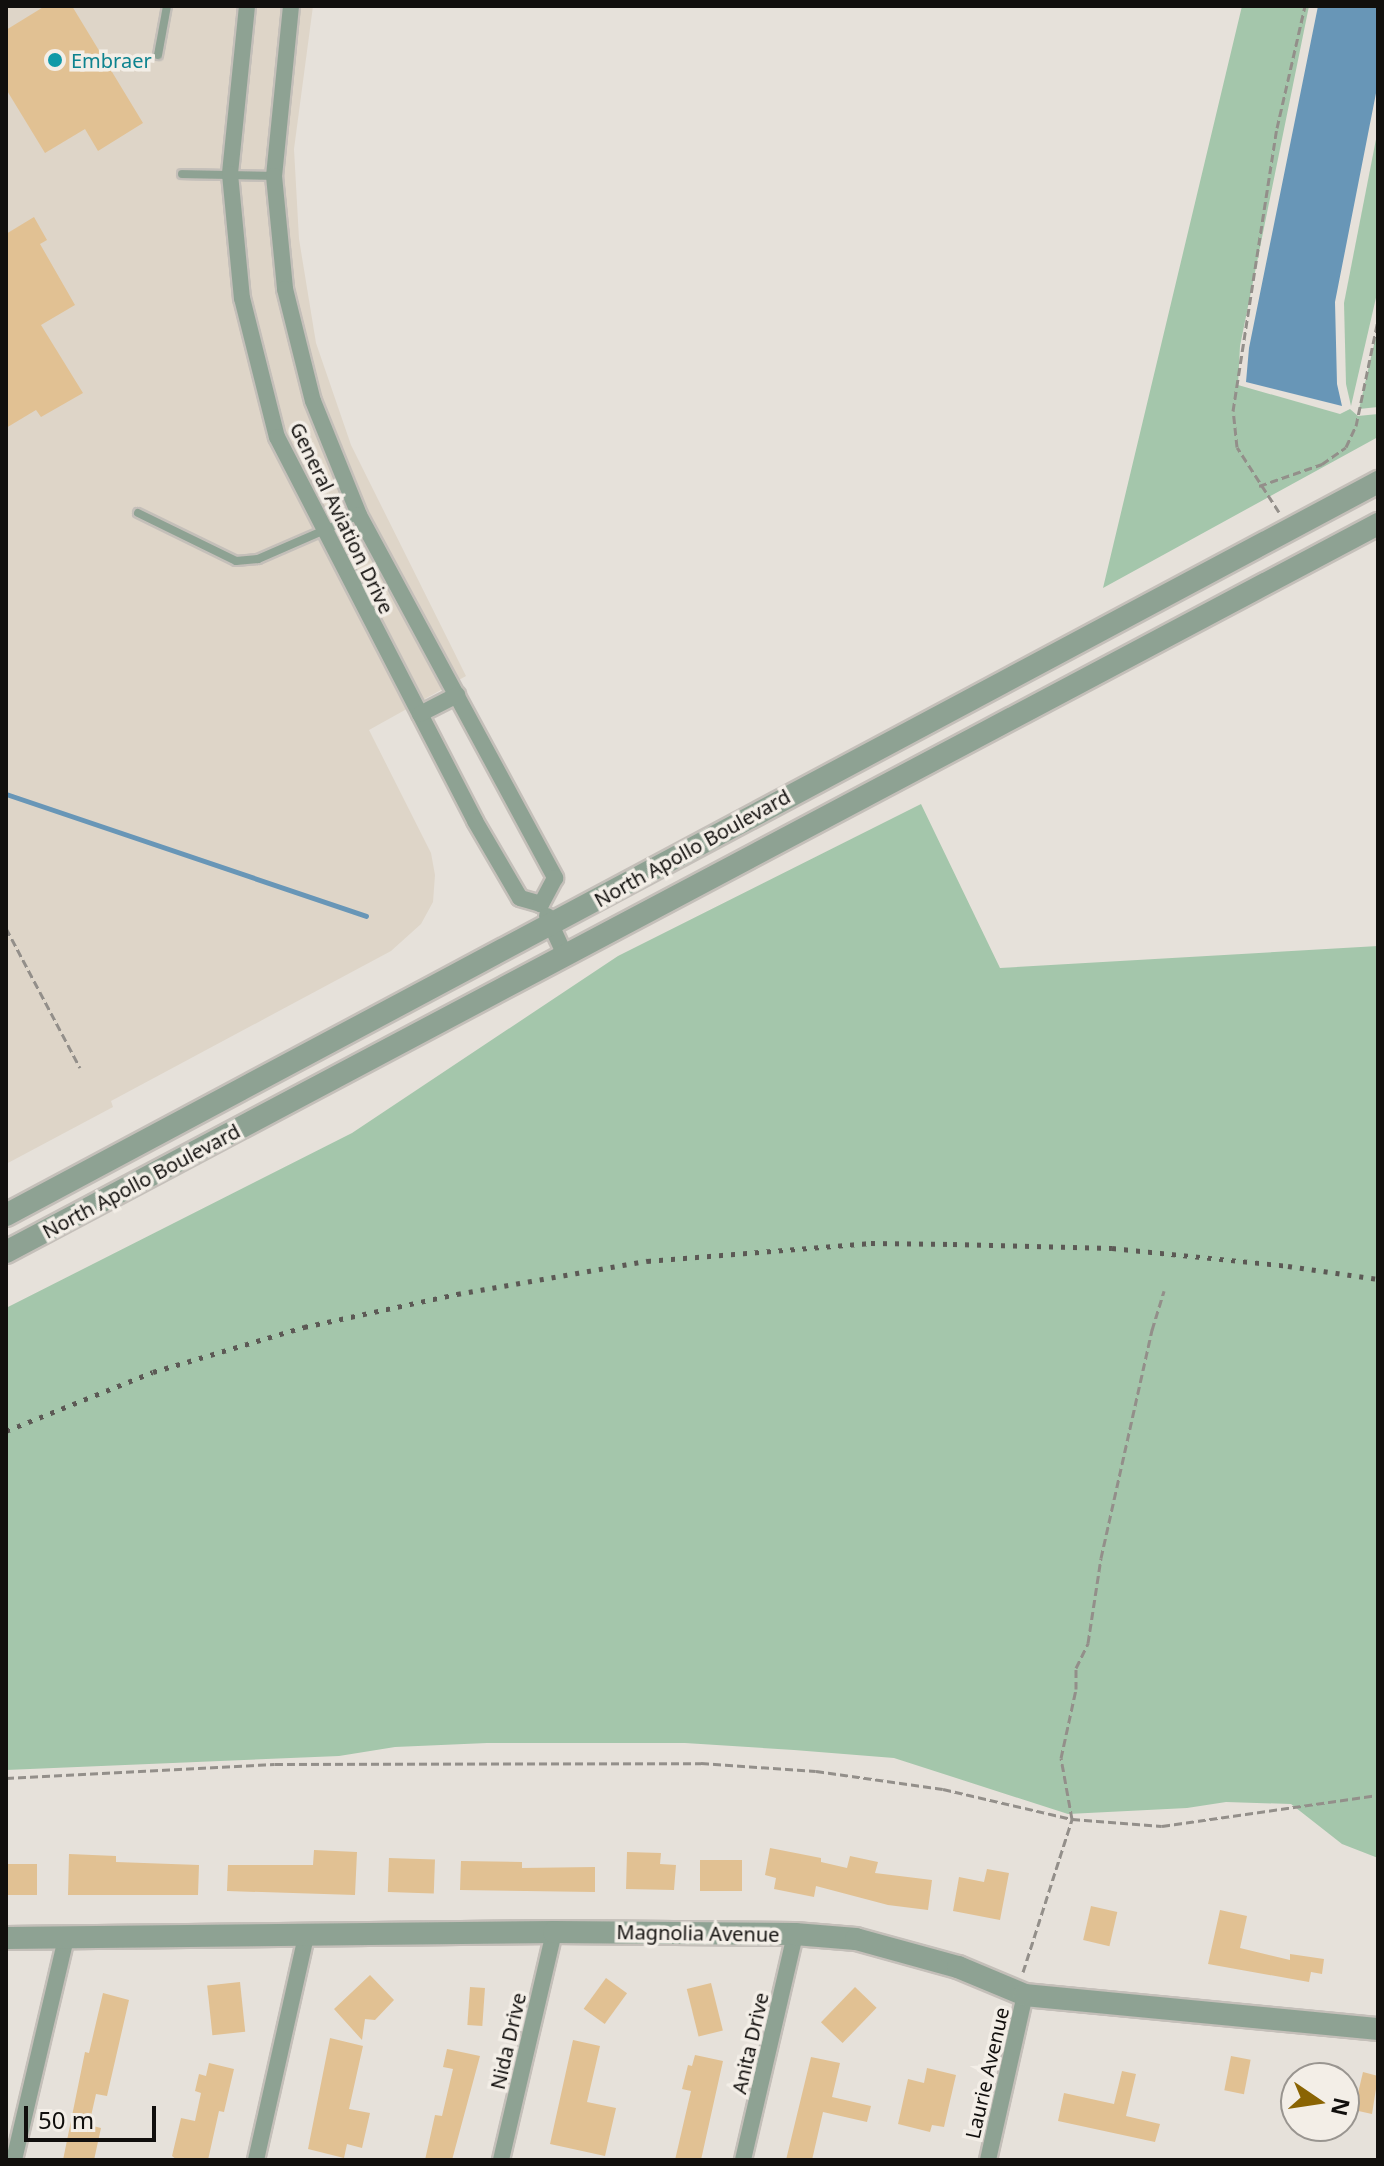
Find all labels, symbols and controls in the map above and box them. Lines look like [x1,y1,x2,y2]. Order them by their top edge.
place label: Embraer [71,48,152,72]
marker: Embraer [46,51,64,69]
street label: General Aviation Drive [285,418,399,618]
street label: North Apollo Boulevard [590,784,794,912]
street label: North Apollo Boulevard [38,1119,244,1243]
street label: Magnolia Avenue [616,1920,780,1946]
street label: Nida Drive [485,1990,531,2092]
street label: Anita Drive [727,1990,773,2096]
street label: Laurie Avenue [960,2005,1014,2141]
north arrow [1280,2062,1360,2142]
scale bar [28,2090,160,2140]
text: N [1325,2095,1358,2119]
text: 50 m [38,2103,94,2136]

